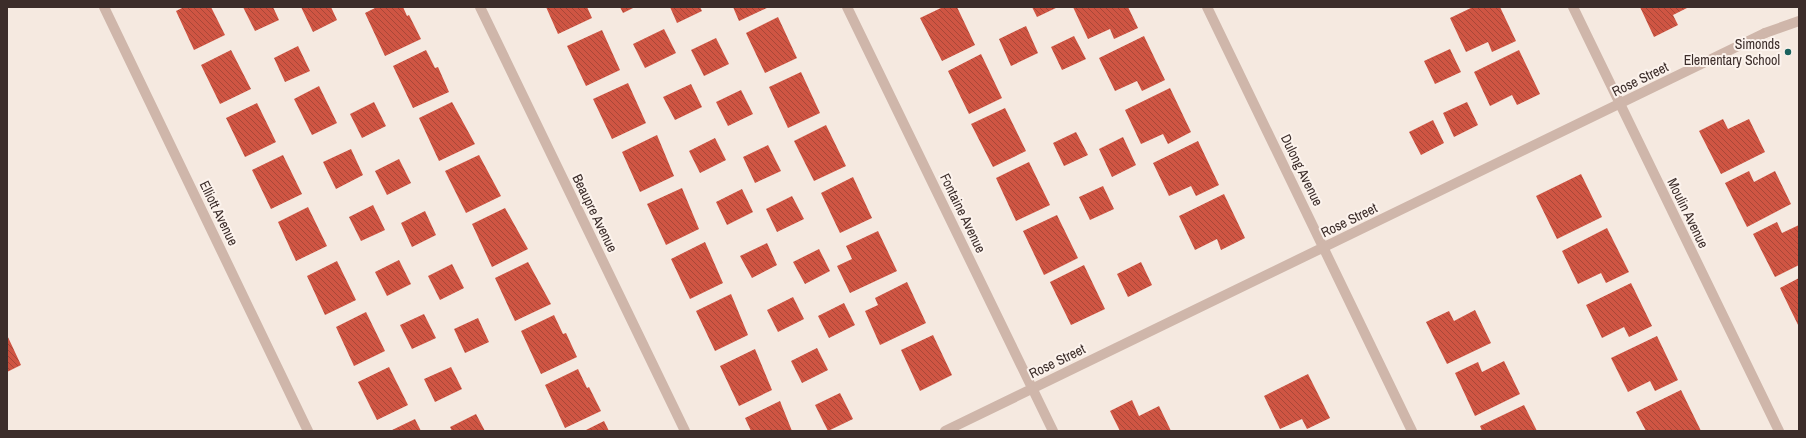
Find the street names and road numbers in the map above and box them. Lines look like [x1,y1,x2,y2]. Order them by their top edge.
street label: Rose Street [1609,58,1671,100]
street label: Dulong Avenue [1277,131,1327,209]
street label: Fontaine Avenue [936,170,990,256]
street label: Beaupre Avenue [568,171,622,255]
street label: Moulin Avenue [1663,175,1713,251]
street label: Elliott Avenue [196,178,242,248]
street label: Rose Street [1318,199,1380,241]
street label: Rose Street [1026,340,1088,382]

